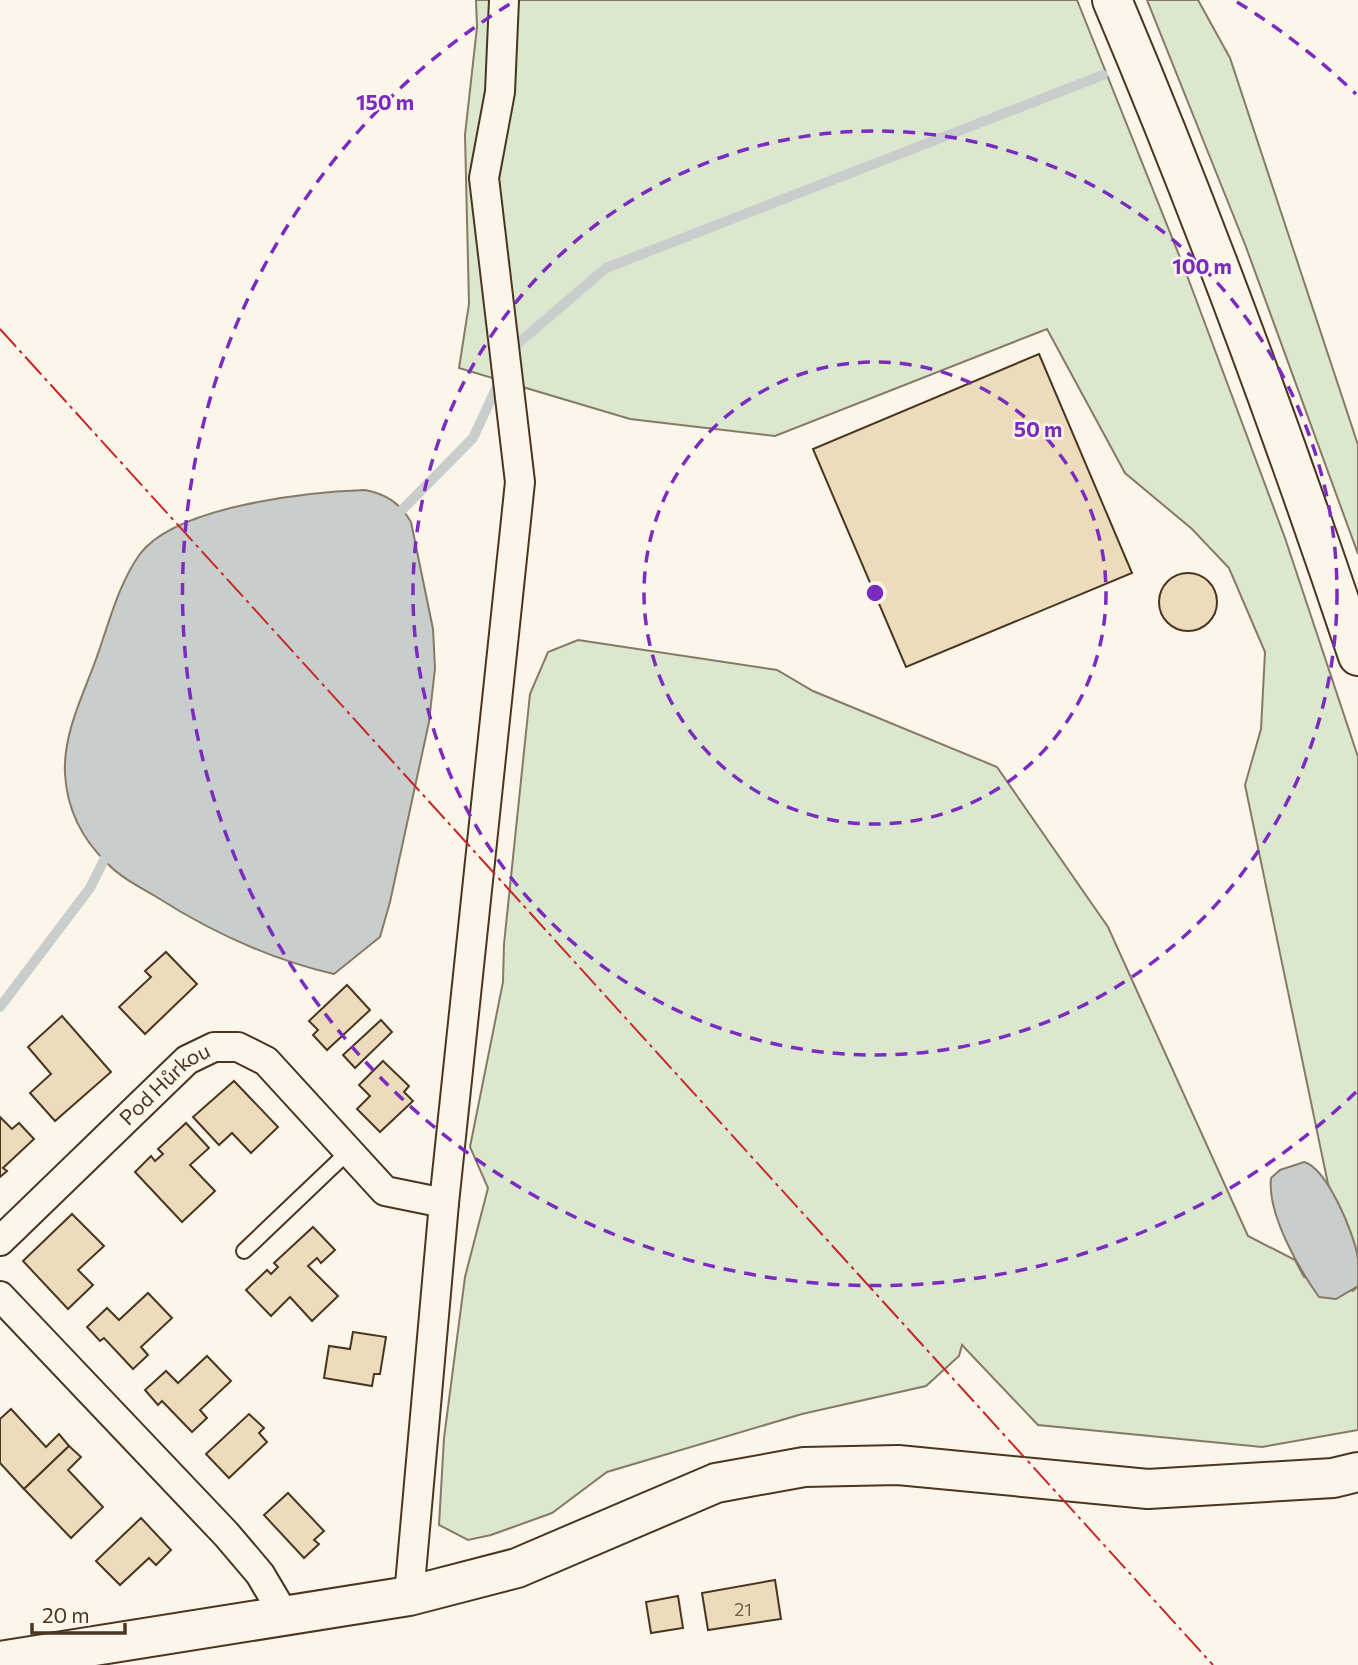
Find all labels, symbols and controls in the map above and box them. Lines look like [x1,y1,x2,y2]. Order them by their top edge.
text: 150 m [356,89,414,114]
text: 100 m [1172,253,1232,278]
text: 50 m [1014,416,1062,441]
centre of rings [863,581,887,605]
street label: Pod Hůrkou [114,1037,213,1130]
scale bar [32,1592,124,1636]
house number: 21 [734,1598,752,1620]
text: 20 m [42,1602,90,1627]

